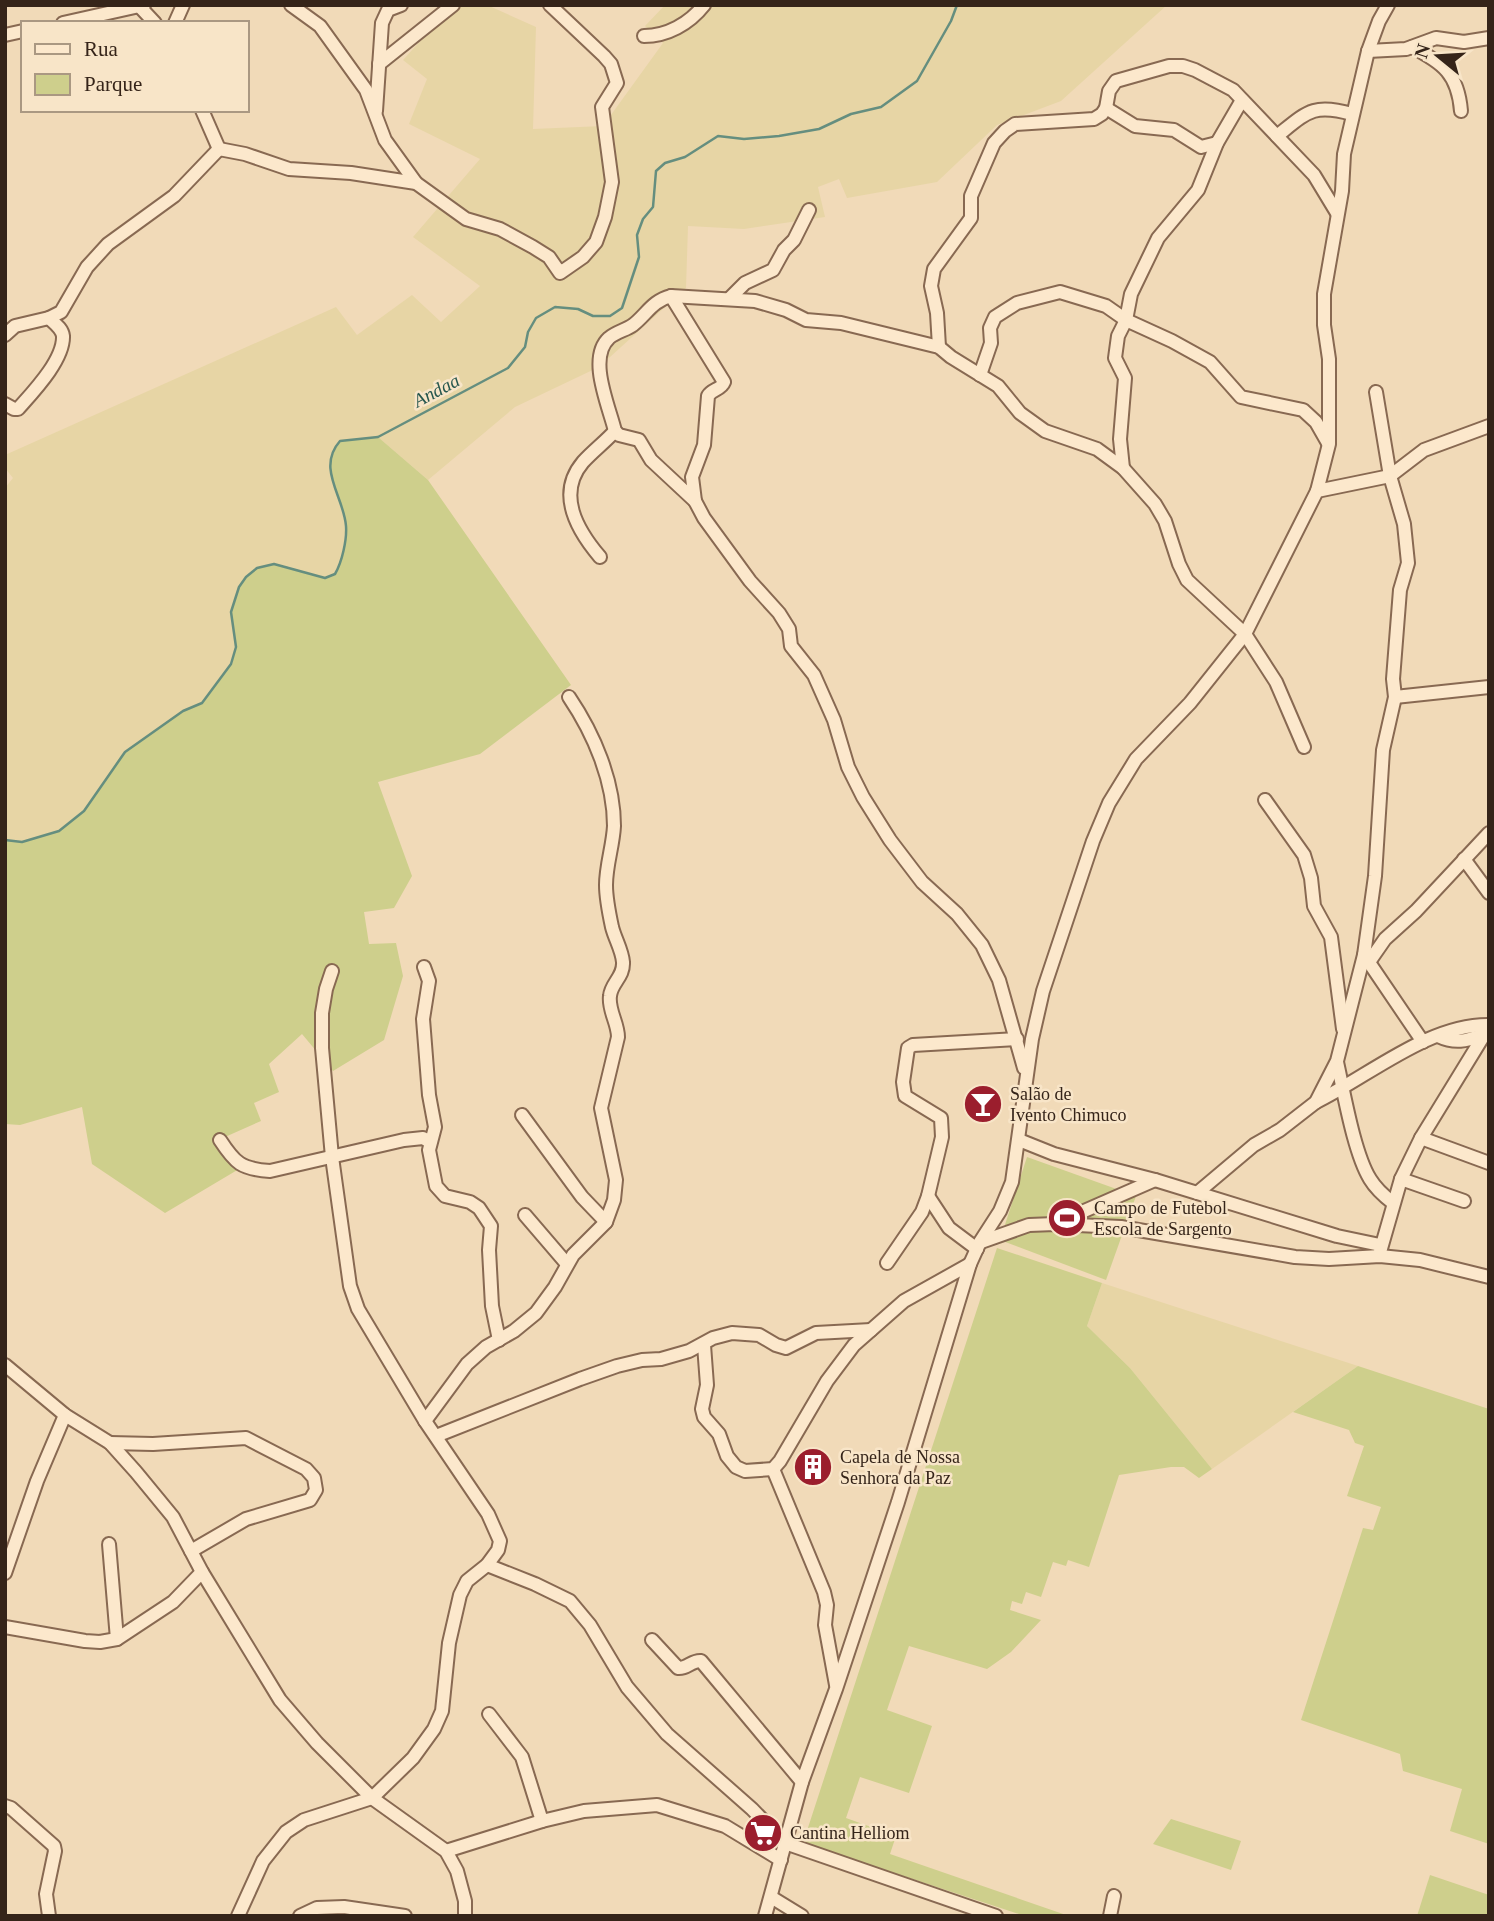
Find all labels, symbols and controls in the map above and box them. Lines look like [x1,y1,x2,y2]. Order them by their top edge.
legend [21,21,248,112]
north arrow [1403,21,1473,91]
text: Rua [84,37,119,61]
text: N [1410,41,1434,61]
text: Parque [84,72,142,96]
water label: Andaa [408,370,463,412]
bar icon: Salão de Ivento Chimuco [962,1083,1004,1125]
place label: Salão de Ivento Chimuco [1010,1084,1126,1125]
sports icon: Campo de Futebol Escola de Sargento [1046,1197,1088,1239]
place label: Campo de Futebol Escola de Sargento [1094,1198,1232,1239]
building icon: Capela de Nossa Senhora da Paz [792,1446,834,1488]
place label: Capela de Nossa Senhora da Paz [840,1447,960,1488]
supermarket icon: Cantina Helliom [742,1812,784,1854]
place label: Cantina Helliom [790,1823,909,1843]

